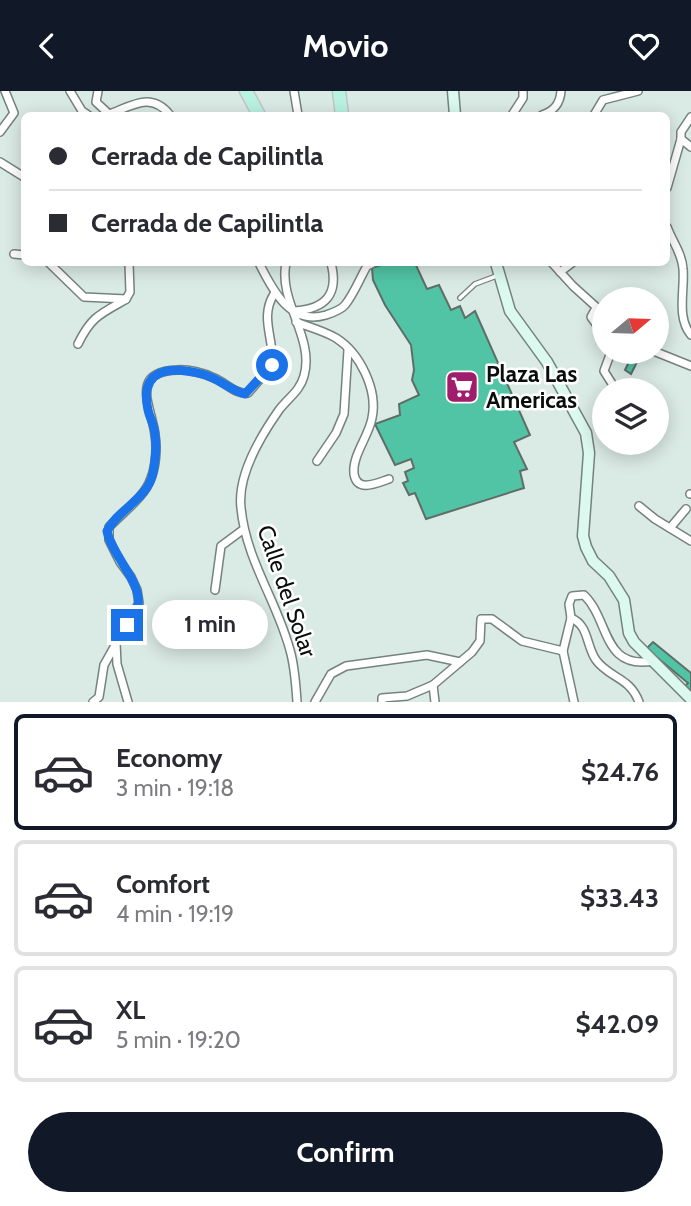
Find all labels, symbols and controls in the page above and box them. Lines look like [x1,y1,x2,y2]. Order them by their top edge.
text: Movio [303,26,388,65]
icon: back [28,27,66,65]
icon: heart [625,27,663,65]
text: Cerrada de Capilintla [91,140,324,172]
text: Cerrada de Capilintla [91,207,324,239]
north arrow [592,287,668,364]
map controls [592,287,669,455]
route start [256,349,288,381]
place label: Plaza Las Americas [486,360,578,414]
supermarket icon: Plaza Las Americas [443,368,481,406]
button: layers [592,378,669,455]
street label: Calle del Solar [251,521,323,661]
callout: 1 min [152,601,267,649]
route end [111,609,143,641]
text: 1 min [184,610,236,638]
icon: car [32,741,95,804]
text: Economy [116,742,222,774]
text: $24.76 [581,756,659,788]
text: 3 min · 19:18 [116,774,234,802]
icon: car [32,867,95,930]
text: Comfort [116,868,210,900]
text: $33.43 [580,882,659,914]
text: 4 min · 19:19 [116,900,234,928]
icon: car [32,993,95,1056]
text: XL [116,994,145,1026]
text: $42.09 [576,1008,659,1040]
text: 5 min · 19:20 [116,1026,241,1054]
button: Confirm [28,1112,663,1192]

